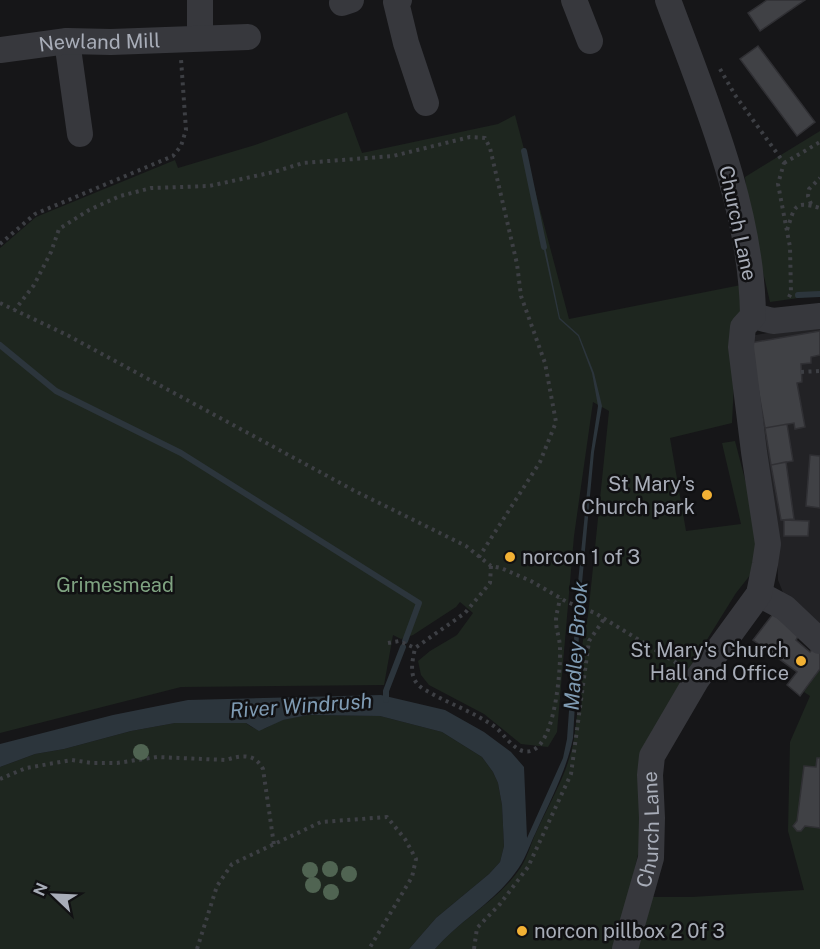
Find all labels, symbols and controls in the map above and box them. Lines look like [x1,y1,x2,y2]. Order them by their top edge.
street label: Newland Mill [37,28,161,57]
street label: Church Lane [714,163,762,283]
place label: St Mary's Church park [581,472,695,519]
marker: St Mary's Church park [700,488,714,502]
place label: norcon 1 of 3 [522,545,640,569]
marker: norcon 1 of 3 [503,550,517,564]
park label: Grimesmead [56,573,174,597]
water label: Madley Brook [559,580,593,711]
place label: St Mary's Church Hall and Office [630,638,789,685]
marker: St Mary's Church Hall and Office [794,654,808,668]
water label: River Windrush [229,688,373,723]
street label: Church Lane [631,771,664,890]
north arrow [24,865,84,925]
text: N [29,880,52,899]
place label: norcon pillbox 2 0f 3 [534,919,725,943]
marker: norcon pillbox 2 0f 3 [515,924,529,938]

